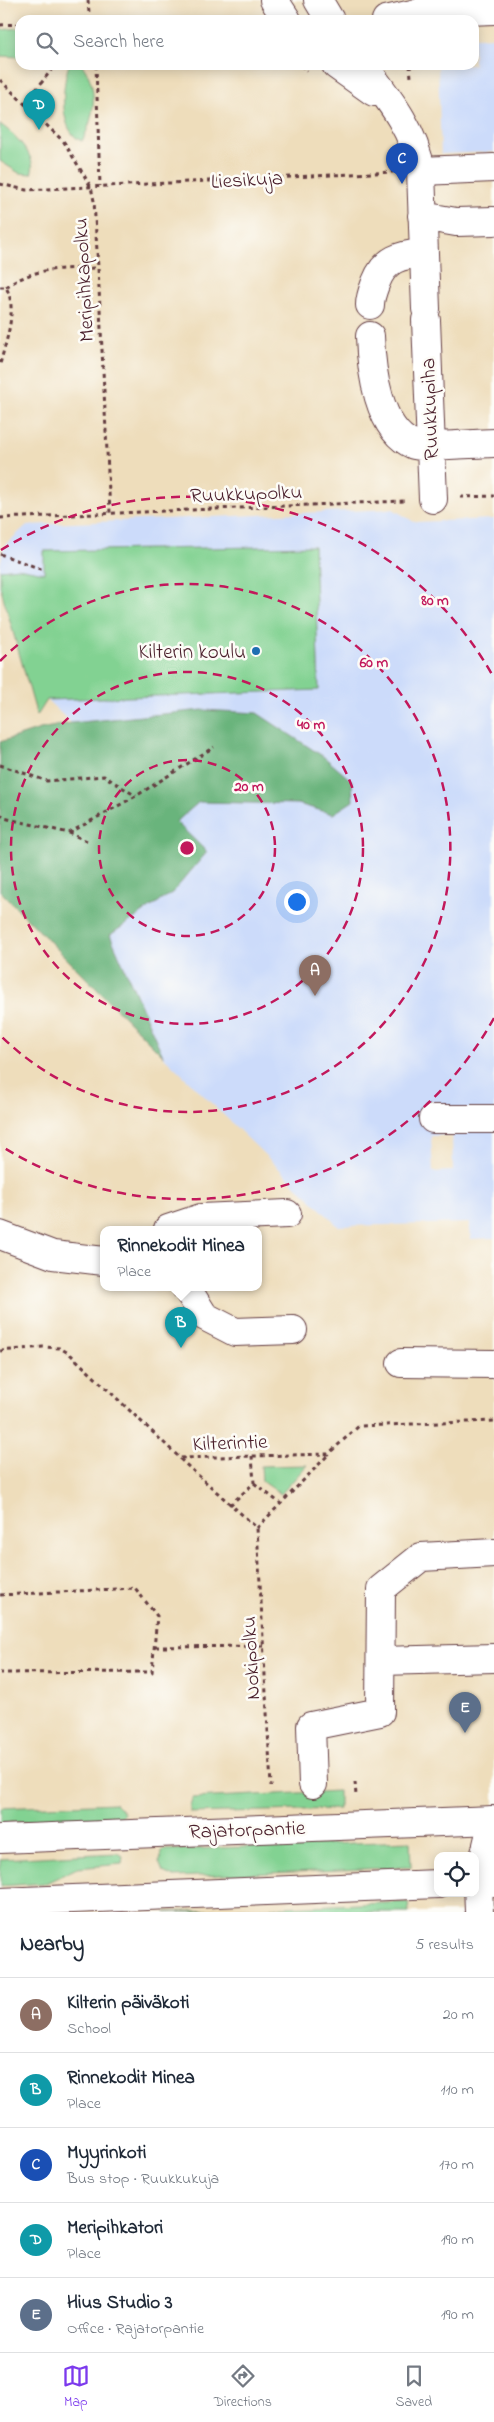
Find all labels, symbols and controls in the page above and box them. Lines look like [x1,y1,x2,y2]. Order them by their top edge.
search box [15,15,479,70]
icon: search [33,29,61,57]
text: Search here [73,29,164,56]
pin: D [23,89,55,130]
pin: C [386,143,418,184]
street label: Liesikuja [210,164,284,198]
street label: Meripihkapolku [67,217,103,343]
street label: Ruukkupiha [414,357,448,461]
street label: Ruukkupolku [189,478,303,512]
text: 80 m [420,590,449,612]
place label: Kilterin koulu [139,638,246,668]
marker: Kilterin koulu [250,645,262,657]
text: 60 m [359,652,389,674]
text: 40 m [296,714,325,736]
text: 20 m [233,776,264,798]
centre of rings [178,839,196,857]
your location [284,889,310,915]
pin: A [299,955,331,996]
popup [100,1226,262,1291]
text: Rinnekodit Minea [117,1233,245,1260]
text: Place [117,1260,151,1284]
pin: B [165,1307,197,1348]
street label: Kilterintie [192,1428,269,1460]
street label: Nokipolku [235,1615,269,1701]
pin: E [449,1692,481,1733]
street label: Rajatorpantie [188,1814,306,1848]
map controls [434,1852,479,1897]
button: locate [434,1852,479,1897]
text: Nearby [20,1930,84,1960]
text: 5 results [415,1933,474,1957]
text: Kilterin päiväkoti [67,1990,189,2017]
text: A [31,2003,41,2027]
text: 20 m [443,2003,474,2027]
text: School [67,2017,111,2041]
text: Rinnekodit Minea [67,2065,195,2092]
text: B [31,2078,41,2102]
text: 110 m [440,2078,474,2102]
text: Place [67,2092,101,2116]
text: Myyrinkoti [67,2140,146,2167]
text: C [32,2153,40,2177]
text: 170 m [439,2153,474,2177]
text: Bus stop · Ruukkukuja [67,2167,219,2191]
text: Meripihkatori [67,2215,163,2242]
text: D [30,2228,42,2252]
text: 190 m [441,2228,474,2252]
text: Place [67,2242,101,2266]
text: Hius Studio 3 [67,2290,173,2317]
text: E [31,2303,41,2327]
text: 190 m [441,2303,474,2327]
text: Office · Rajatorpantie [67,2317,204,2341]
tab: Map [62,2362,90,2413]
tab: Directions [214,2362,272,2413]
tab: Saved [396,2362,432,2413]

